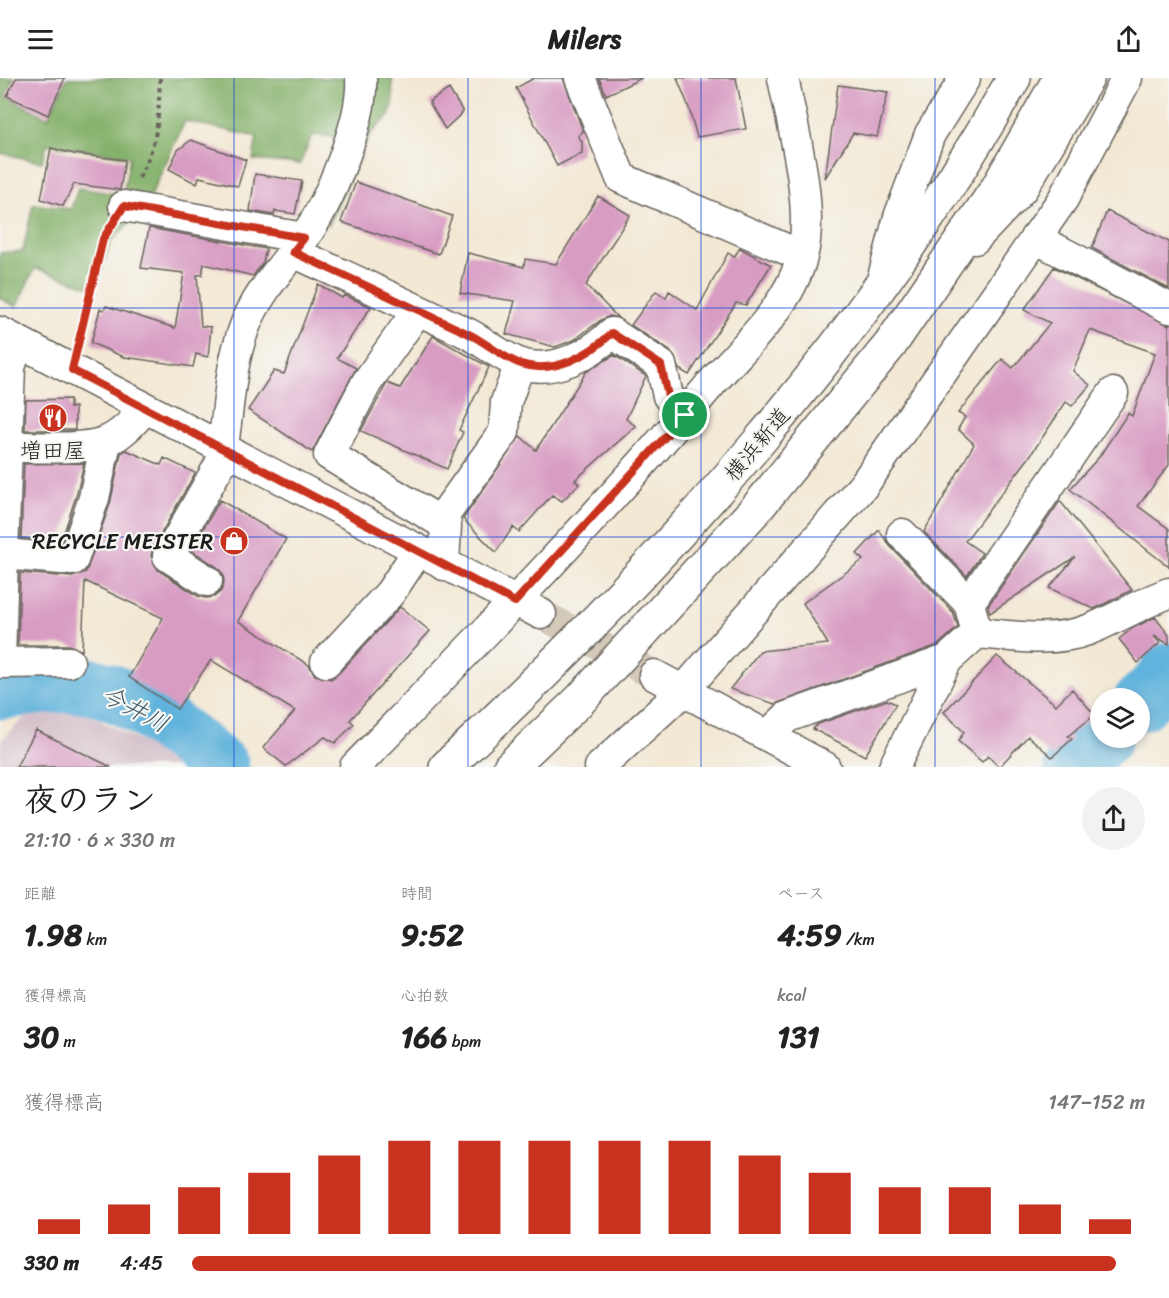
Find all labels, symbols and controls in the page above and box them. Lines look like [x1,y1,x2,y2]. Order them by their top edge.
text: Milers [548,15,621,63]
icon: menu [24,23,57,56]
icon: share [1112,23,1145,56]
pin [659,389,710,440]
icon: arrive [668,398,701,431]
street label: 横浜新道 [714,398,800,490]
restaurant icon: 増田屋 [37,402,69,434]
place label: 増田屋 [20,431,86,470]
place label: RECYCLE MEISTER [32,522,213,561]
shop icon: RECYCLE MEISTER [218,525,250,557]
water label: 今井川 [93,674,177,744]
map controls [1090,688,1150,748]
button: layers [1090,688,1150,748]
text: 夜のラン [24,771,156,829]
button: share [1082,787,1145,850]
text: 21:10 · 6 × 330 m [24,823,175,858]
text: 距離 [24,879,56,908]
text: 時間 [401,879,433,908]
text: ペース [777,879,824,908]
text: 1.98 [24,908,82,962]
text: 9:52 [401,908,464,962]
text: 4:59 [777,908,842,962]
text: km [82,925,107,954]
text: /km [842,925,875,954]
text: 獲得標高 [24,981,88,1010]
text: 心拍数 [401,981,449,1010]
text: kcal [777,981,806,1010]
text: 30 [24,1010,59,1064]
text: 166 [401,1010,448,1064]
text: 131 [777,1010,820,1064]
text: m [59,1027,76,1056]
text: bpm [448,1027,481,1056]
text: 獲得標高 [24,1085,104,1120]
text: 147–152 m [1048,1085,1145,1120]
text: 330 m [24,1246,79,1281]
text: 4:45 [120,1246,163,1281]

